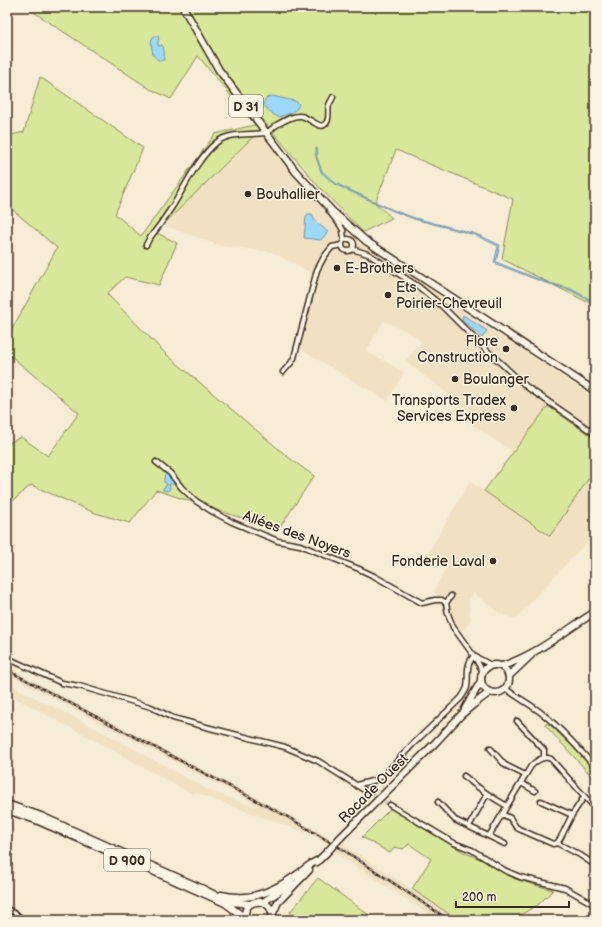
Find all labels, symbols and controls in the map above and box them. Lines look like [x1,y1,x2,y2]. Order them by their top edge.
road number: D 31 [229,95,263,117]
place label: Bouhallier [256,186,321,203]
marker: Bouhallier [243,189,253,199]
place label: E-Brothers [345,260,414,277]
marker: E-Brothers [332,263,342,273]
place label: Ets Poirier-Chevreuil [396,279,502,312]
marker: Ets Poirier-Chevreuil [383,290,393,300]
place label: Flore Construction [417,333,498,366]
marker: Flore Construction [501,344,511,354]
place label: Boulanger [463,371,529,388]
marker: Boulanger [450,374,460,384]
place label: Transports Tradex Services Express [392,392,506,425]
marker: Transports Tradex Services Express [509,403,519,413]
street label: Allées des Noyers [241,507,353,562]
place label: Fonderie Laval [391,553,485,570]
marker: Fonderie Laval [488,556,498,566]
street label: Rocade Ouest [335,750,412,827]
road number: D 900 [104,849,150,871]
scale bar [456,883,569,909]
text: 200 m [462,890,496,905]

